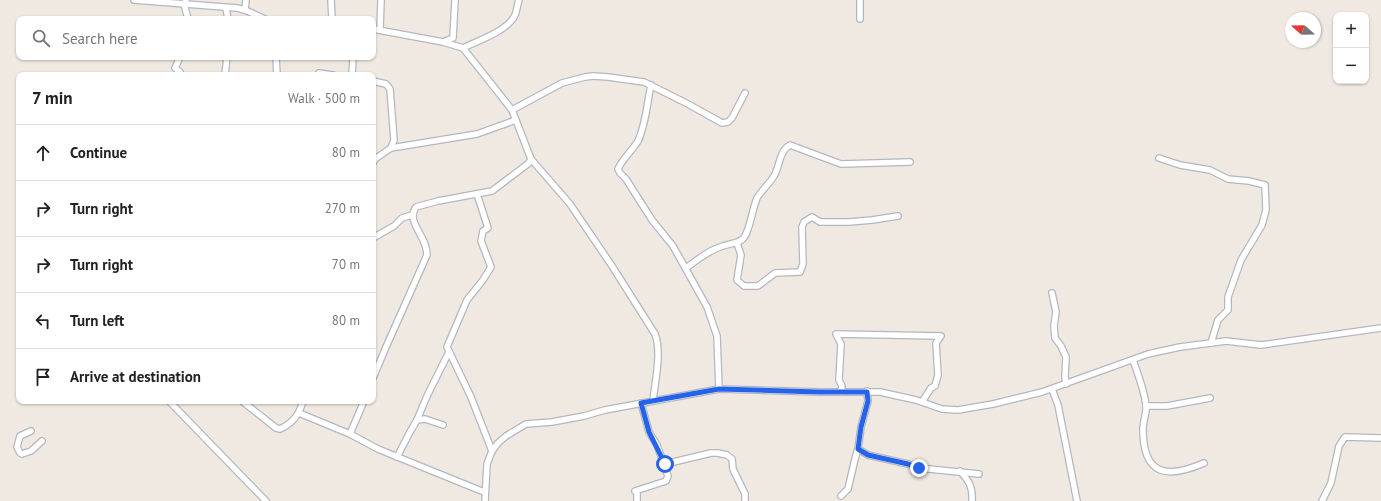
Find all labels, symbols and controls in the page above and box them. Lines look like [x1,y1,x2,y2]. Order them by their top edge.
north arrow [1285,12,1321,48]
map controls [1333,12,1369,84]
button: + [1333,12,1369,48]
search box [16,16,376,60]
icon: search [30,27,52,49]
text: Search here [62,29,138,48]
button: − [1333,48,1369,84]
text: 7 min [32,87,73,109]
text: Walk · 500 m [288,90,360,107]
icon: ahead [32,142,54,164]
text: Continue [70,143,127,162]
text: 80 m [332,144,360,161]
icon: right [32,198,54,220]
text: Turn right [70,199,133,218]
text: 270 m [325,200,360,217]
icon: right [32,254,54,276]
text: Turn right [70,255,133,274]
text: 70 m [332,256,360,273]
icon: left [32,310,54,332]
text: Turn left [70,311,124,330]
text: 80 m [332,312,360,329]
icon: arrive [32,366,54,388]
text: Arrive at destination [70,367,201,386]
route start [656,455,674,473]
route end [910,459,928,477]

